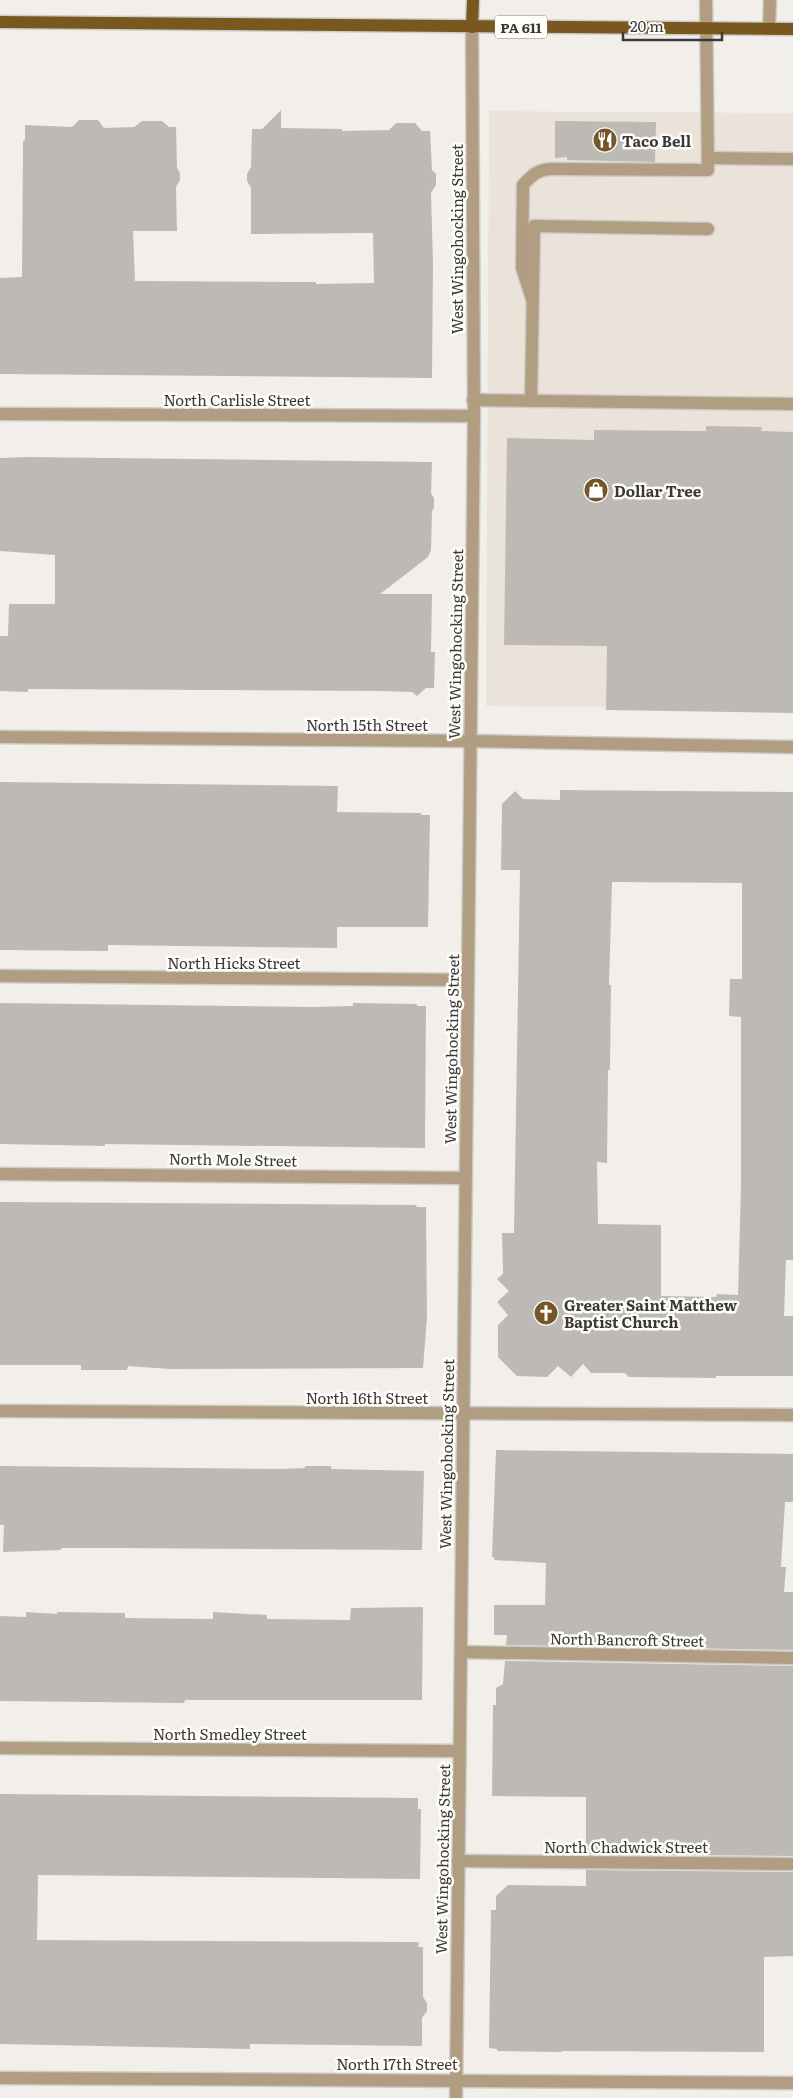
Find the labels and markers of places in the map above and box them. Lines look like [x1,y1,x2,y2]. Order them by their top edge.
restaurant icon: Taco Bell [592,127,618,153]
place label: Taco Bell [622,129,692,152]
shop icon: Dollar Tree [583,477,609,503]
place label: Dollar Tree [614,479,702,502]
place label: Greater Saint Matthew Baptist Church [564,1293,737,1333]
church icon: Greater Saint Matthew Baptist Church [533,1300,559,1326]

